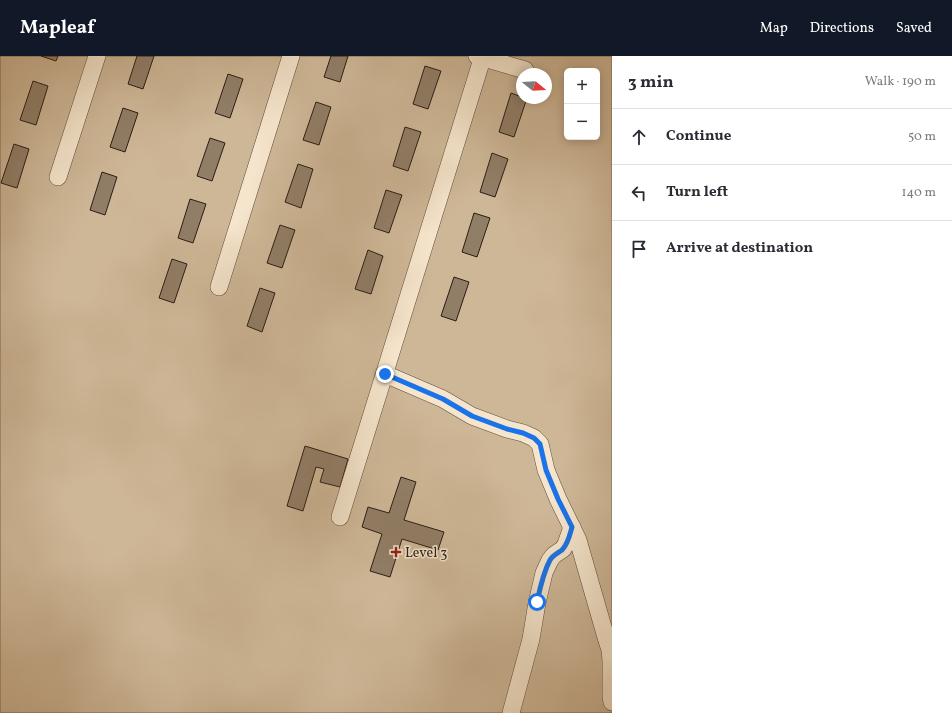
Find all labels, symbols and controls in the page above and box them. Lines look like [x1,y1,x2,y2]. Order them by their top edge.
text: Mapleaf [20,15,95,41]
text: Map [760,19,788,38]
text: Directions [810,19,874,38]
text: Saved [896,19,932,38]
north arrow [516,68,552,104]
map controls [564,68,600,140]
button: + [564,68,600,104]
text: 3 min [628,71,674,94]
text: Walk · 190 m [865,73,936,91]
button: − [564,104,600,140]
icon: ahead [628,126,650,148]
text: Continue [666,126,731,147]
text: 50 m [908,128,936,146]
icon: left [628,182,650,204]
text: Turn left [666,182,728,203]
text: 140 m [902,184,936,202]
icon: arrive [628,238,650,260]
text: Arrive at destination [666,238,813,259]
route end [376,365,394,383]
place label: Level 3 [405,544,447,563]
marker: Level 3 [390,546,402,558]
route start [528,593,546,611]

